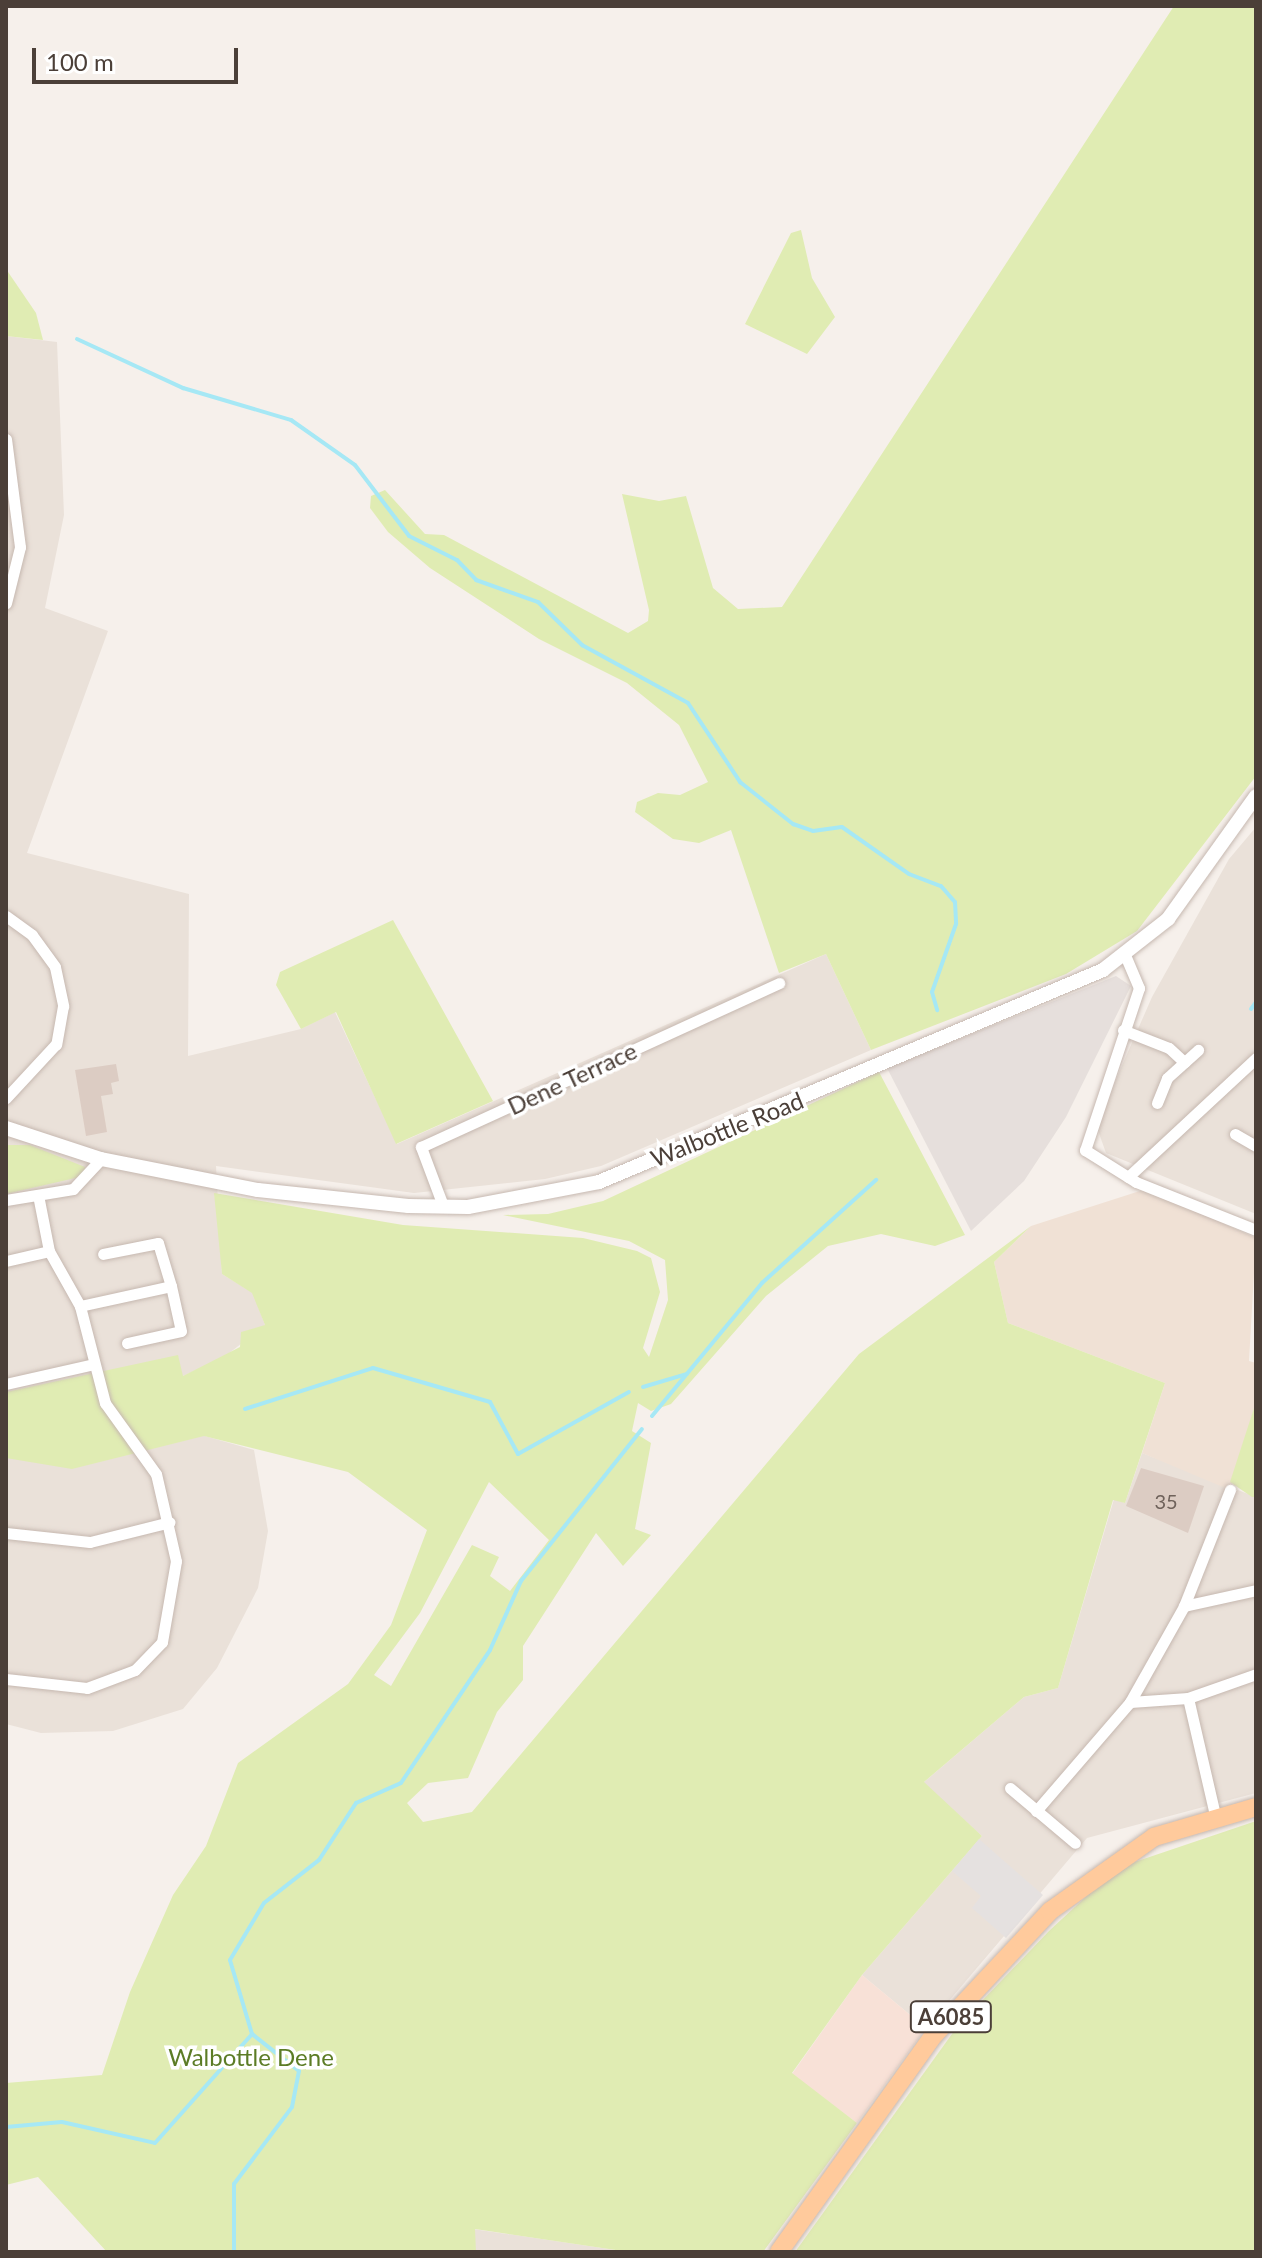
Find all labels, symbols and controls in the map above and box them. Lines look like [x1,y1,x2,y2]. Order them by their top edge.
scale bar [36,32,242,82]
text: 100 m [46,47,114,76]
street label: Dene Terrace [502,1035,642,1121]
street label: Walbottle Road [646,1085,808,1173]
house number: 35 [1154,1489,1178,1513]
road number: A6085 [909,1999,993,2035]
park label: Walbottle Dene [168,2043,334,2071]

